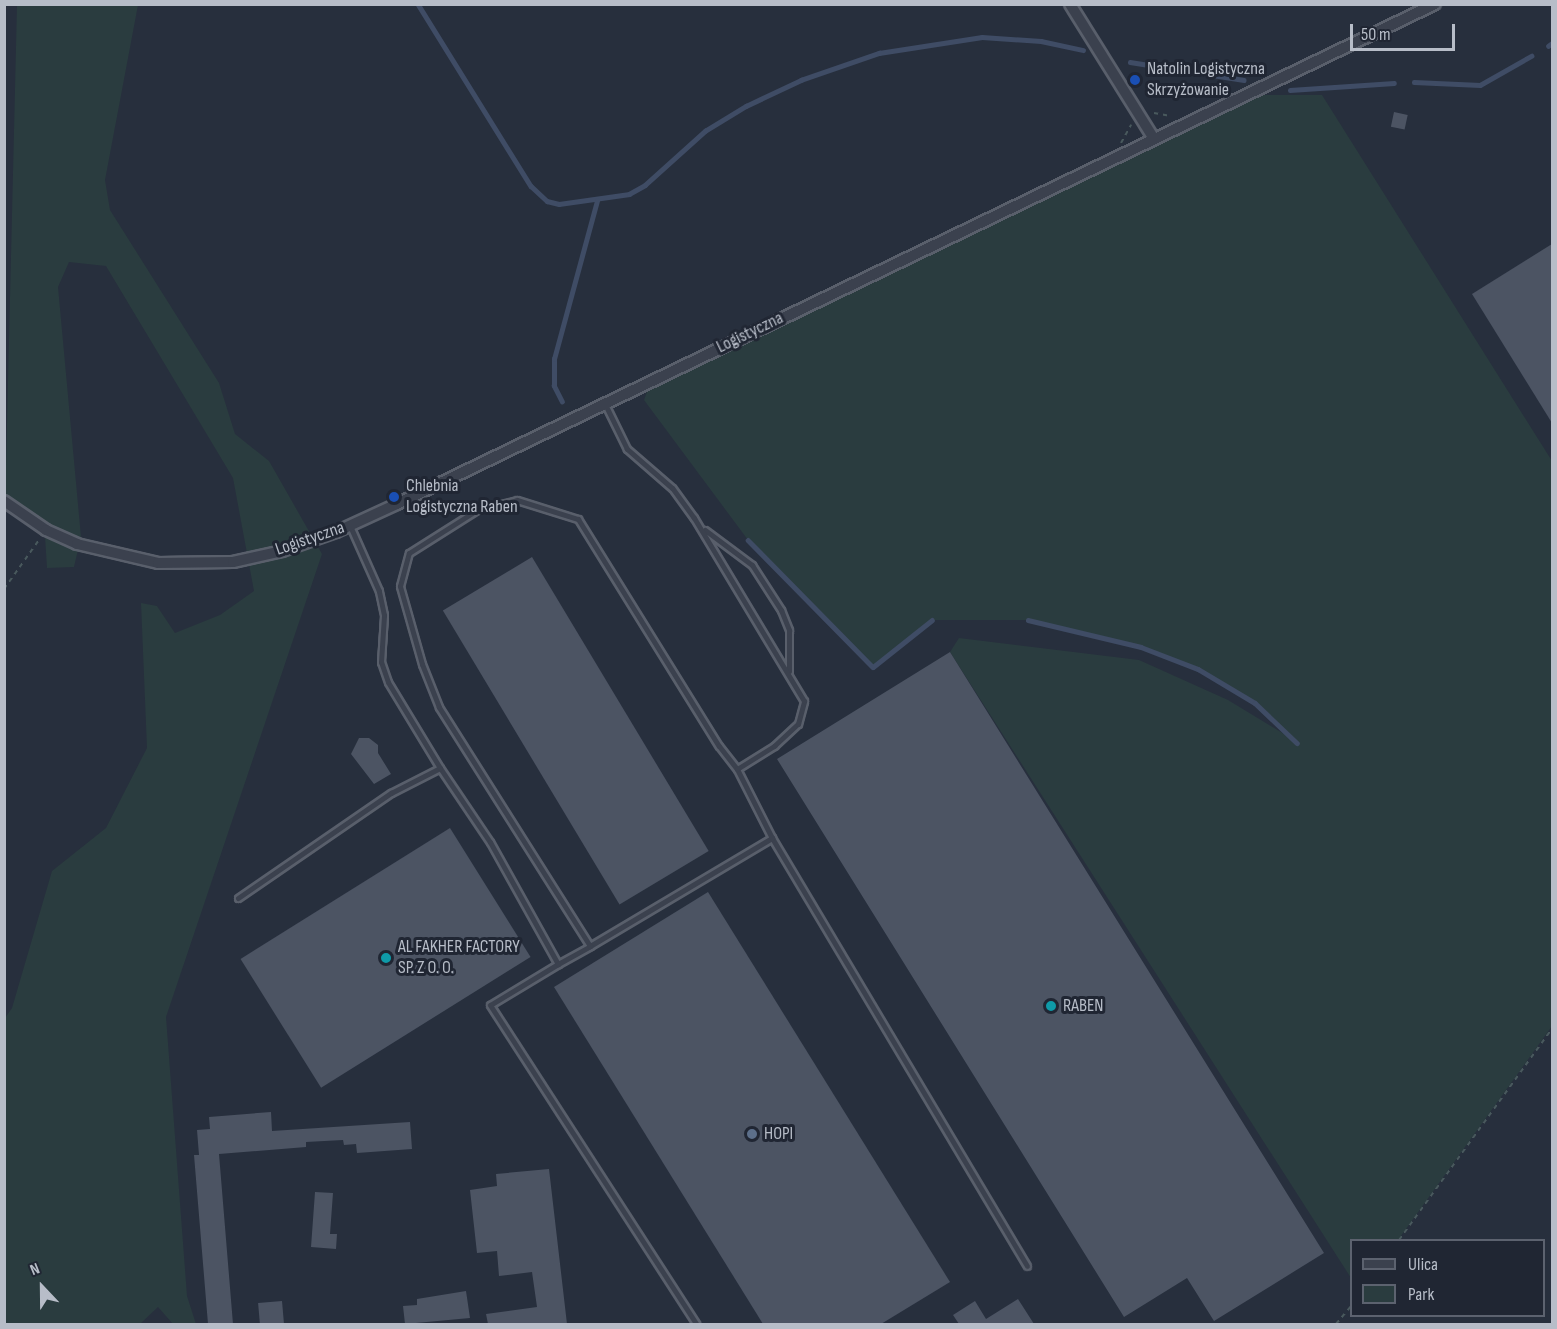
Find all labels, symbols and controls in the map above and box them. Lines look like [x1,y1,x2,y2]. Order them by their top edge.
scale bar [1353,12,1458,50]
text: 50 m [1361,24,1391,45]
place label: Natolin Logistyczna Skrzyżowanie [1147,59,1265,101]
marker: Natolin Logistyczna Skrzyżowanie [1128,73,1142,87]
street label: Logistyczna [713,308,787,358]
place label: Chlebnia Logistyczna Raben [406,476,518,518]
marker: Chlebnia Logistyczna Raben [387,490,401,504]
street label: Logistyczna [273,517,347,561]
place label: AL FAKHER FACTORY SP. Z O. O. [398,937,520,980]
marker: AL FAKHER FACTORY SP. Z O. O. [379,951,393,965]
place label: RABEN [1063,995,1103,1017]
marker: RABEN [1044,999,1058,1013]
place label: HOPI [764,1123,793,1145]
marker: HOPI [745,1127,759,1141]
legend [1350,1239,1545,1317]
text: Ulica [1408,1254,1438,1275]
north arrow [12,1257,72,1317]
text: N [28,1259,43,1280]
text: Park [1408,1284,1434,1305]

